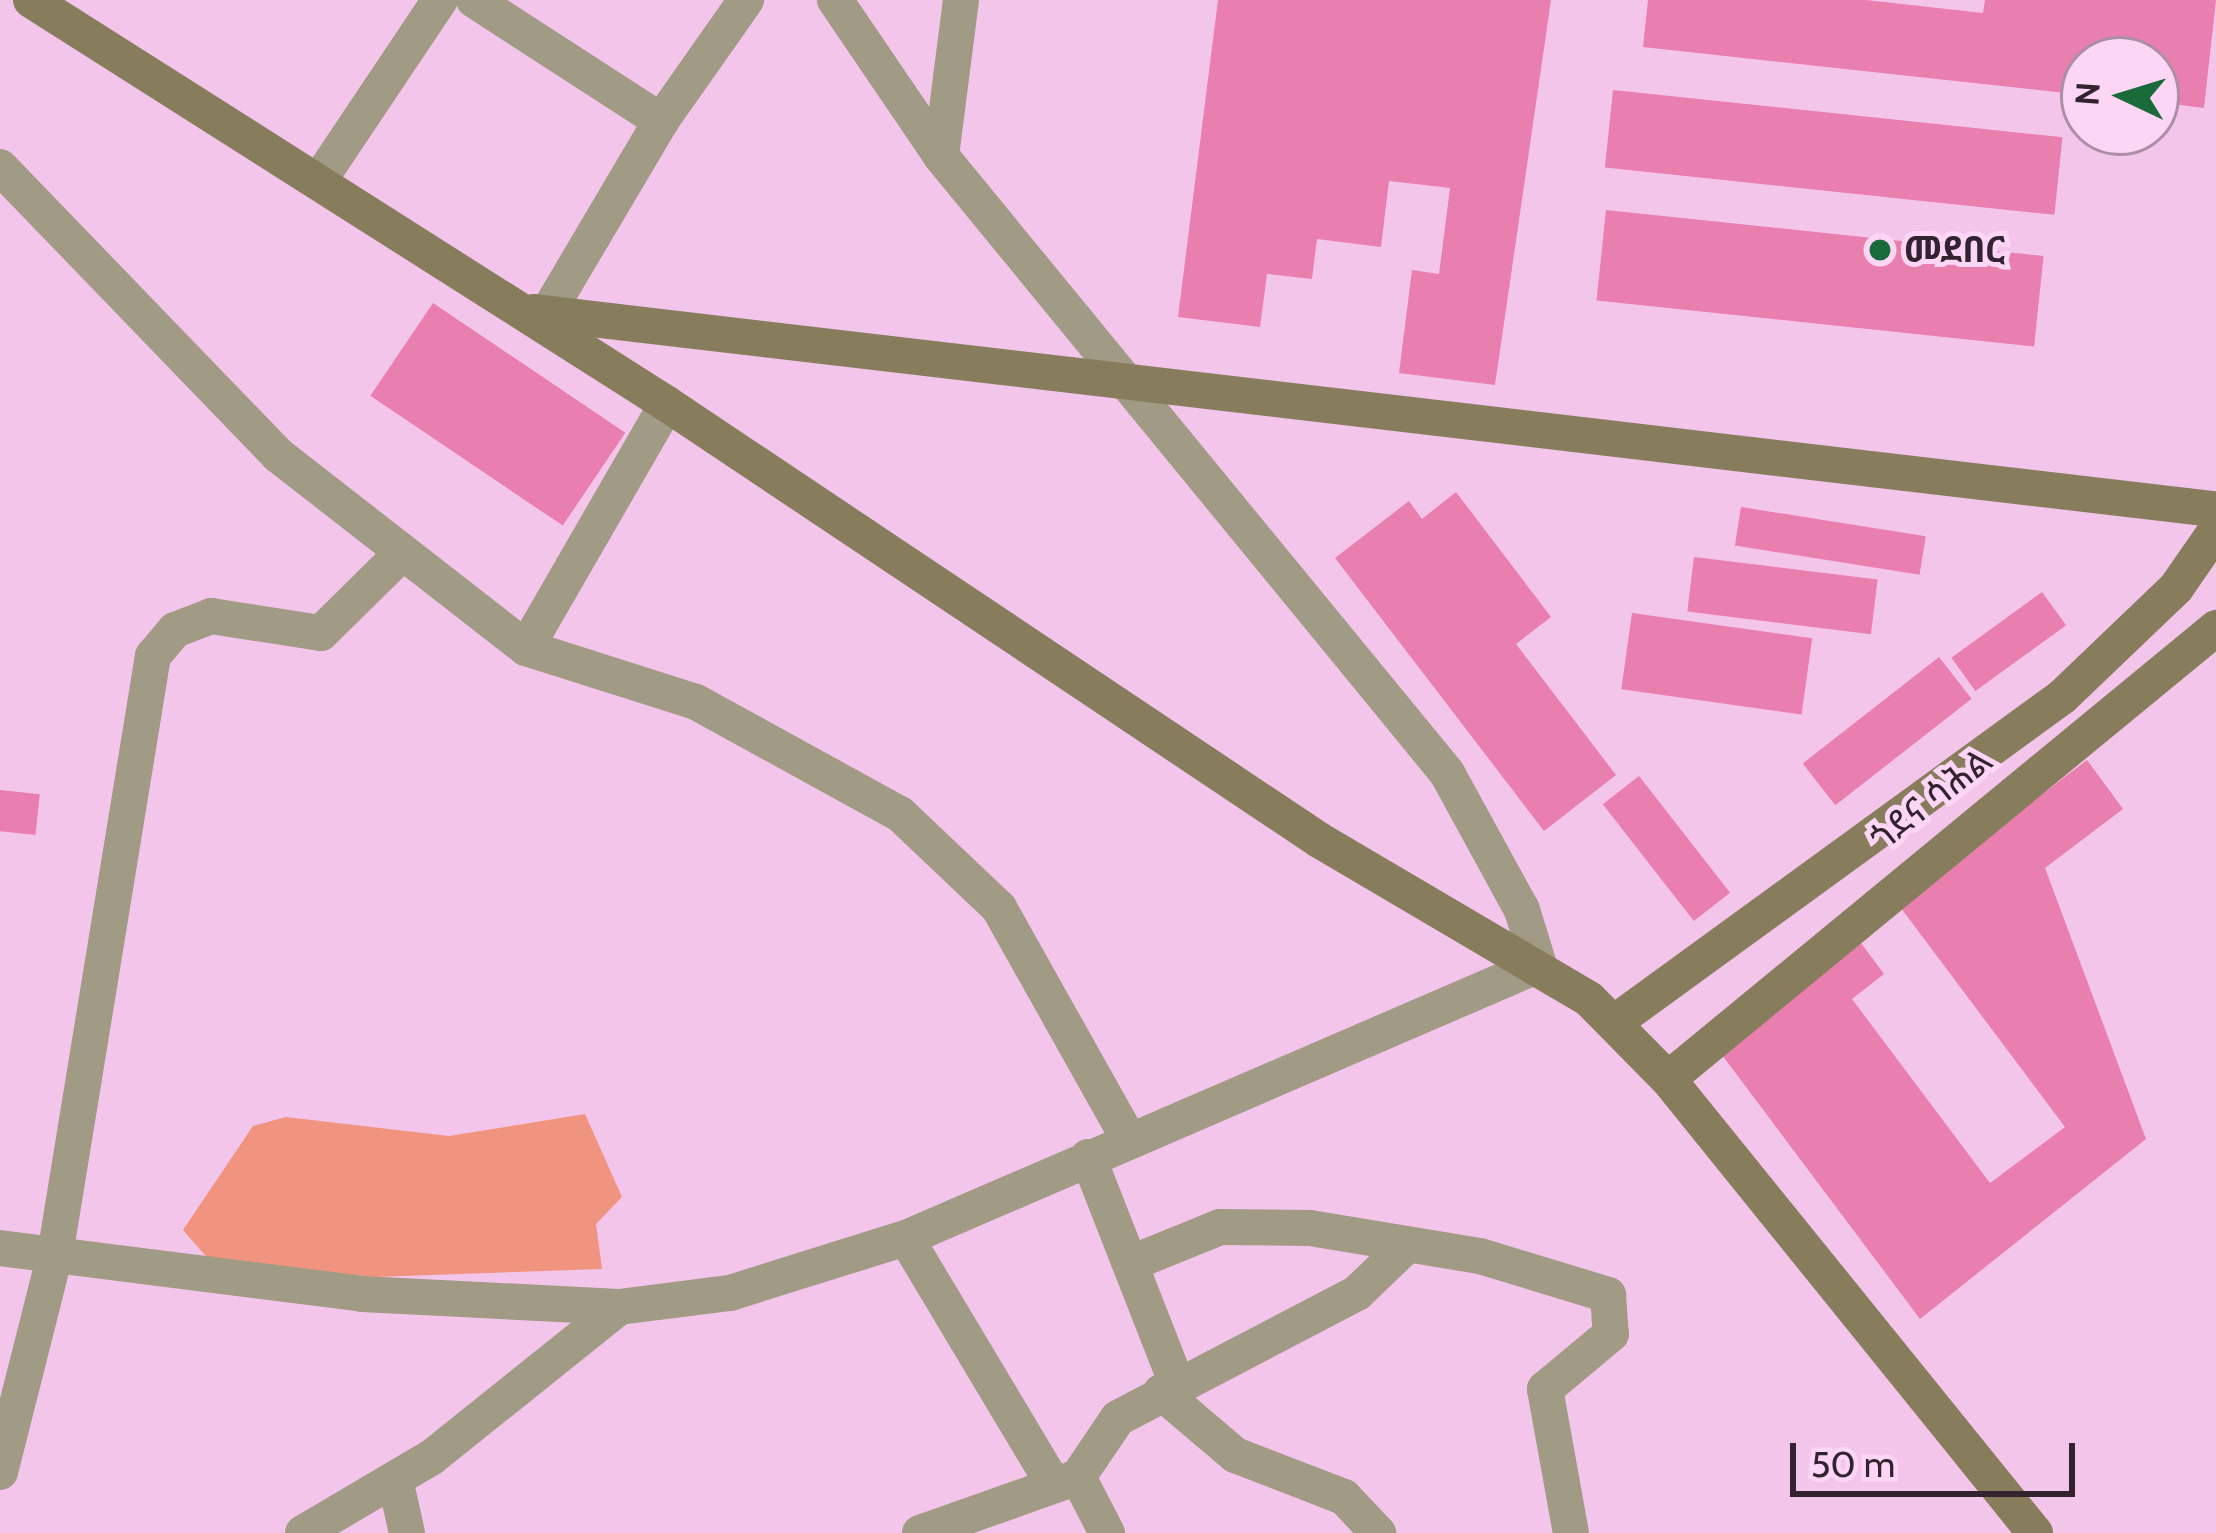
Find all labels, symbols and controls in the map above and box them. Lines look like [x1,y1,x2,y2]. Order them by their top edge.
north arrow [2060,36,2180,156]
text: N [2066,81,2108,107]
place label: መደበር [1904,228,2005,272]
marker: መደበር [1867,237,1893,263]
street label: ጎደና ሳሕል [1862,738,2000,860]
scale bar [1796,1419,2081,1493]
text: 50 m [1811,1442,1895,1486]

